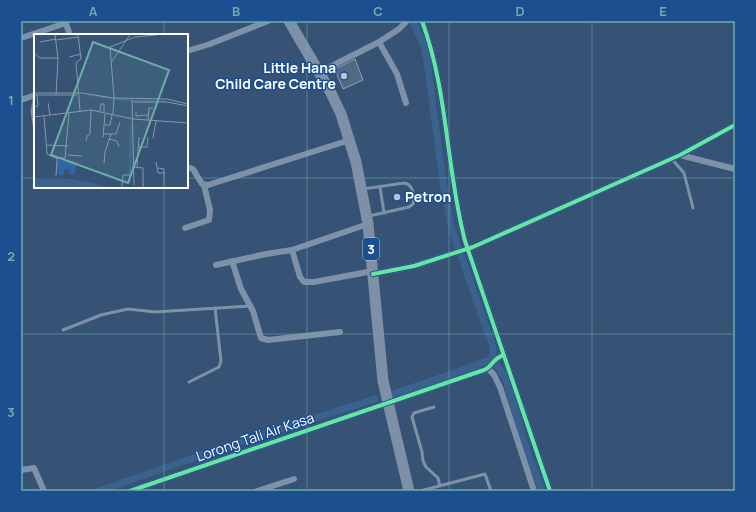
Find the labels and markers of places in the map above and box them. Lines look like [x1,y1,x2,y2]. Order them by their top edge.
place label: Little Hana Child Care Centre [215,58,336,93]
marker: Little Hana Child Care Centre [339,71,349,81]
place label: Petron [405,187,451,206]
marker: Petron [392,192,402,202]

